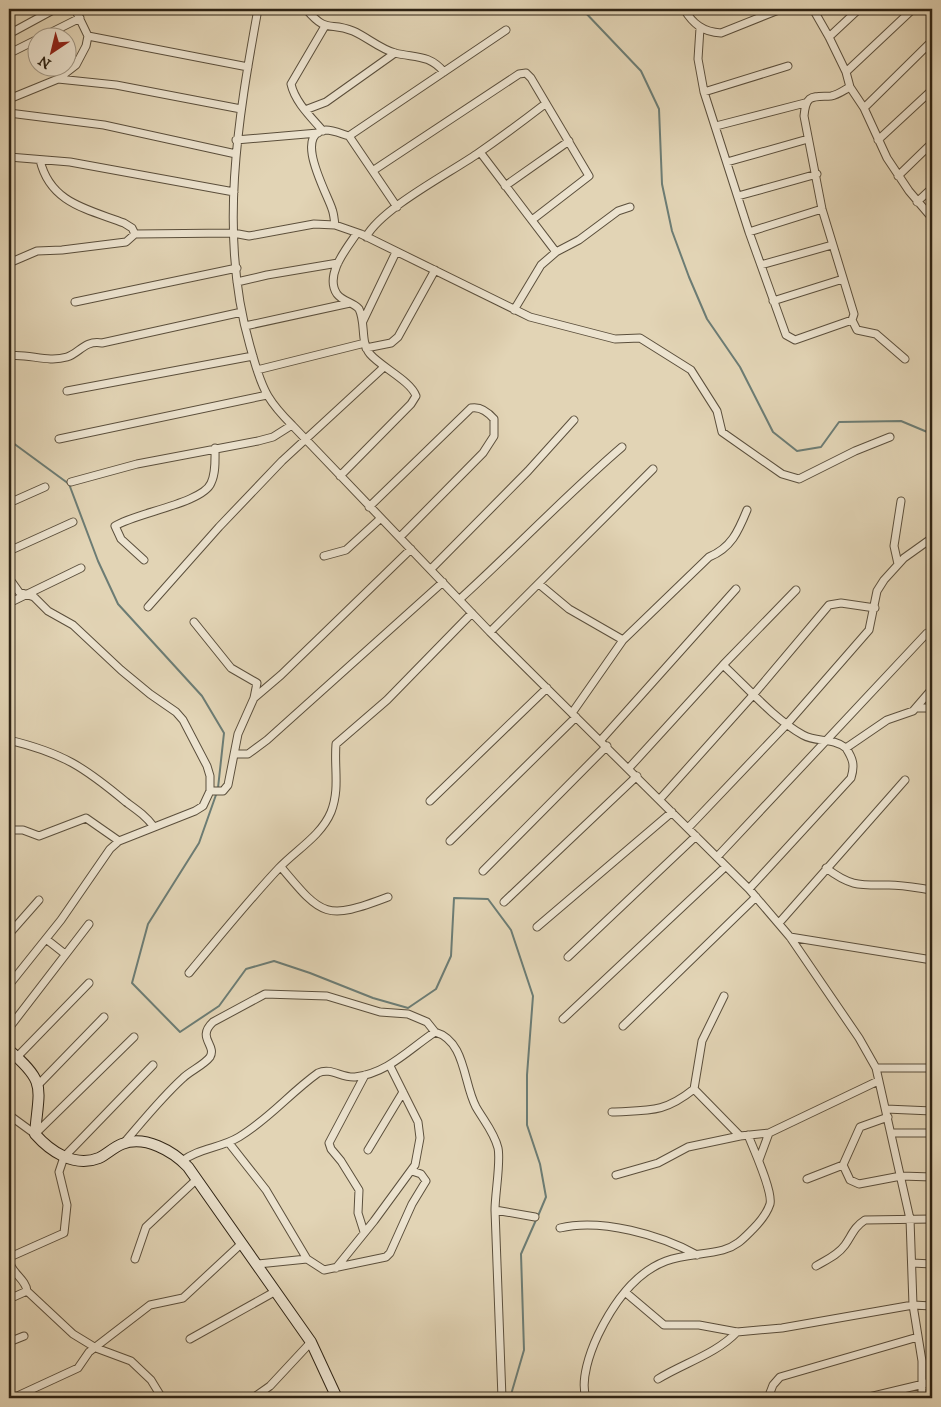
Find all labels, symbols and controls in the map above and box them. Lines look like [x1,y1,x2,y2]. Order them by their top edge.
north arrow [28,28,78,78]
text: N [35,51,55,73]

